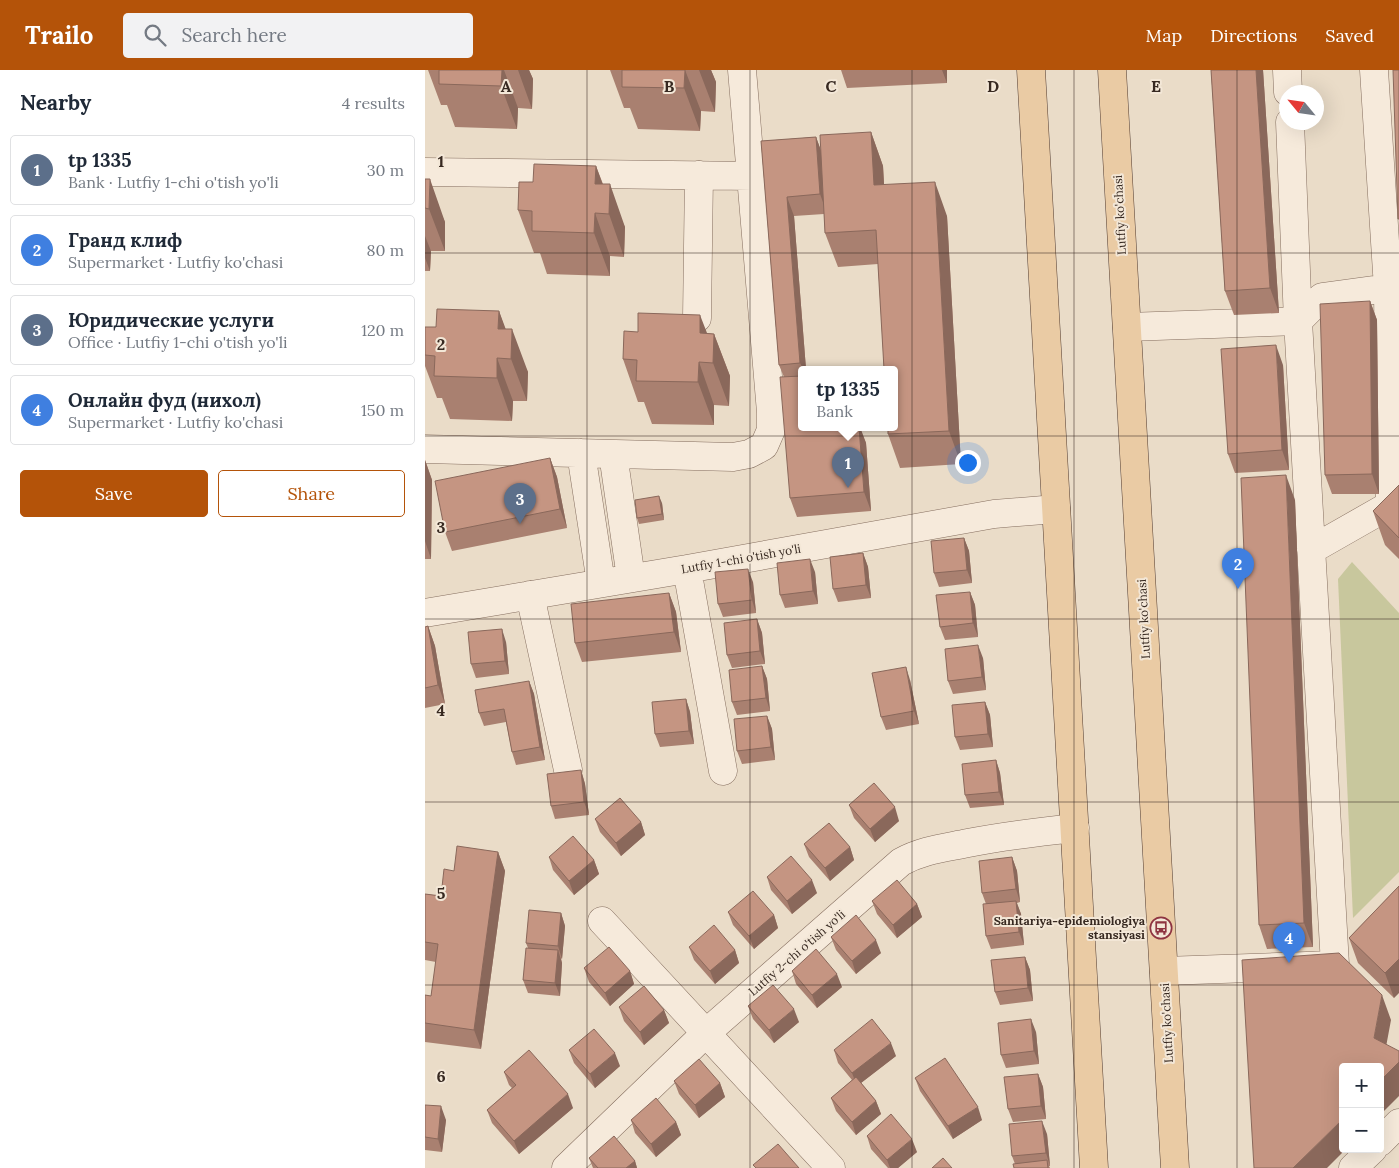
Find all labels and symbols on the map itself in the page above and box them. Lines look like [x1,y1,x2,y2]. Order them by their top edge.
text: A [501,76,512,96]
text: B [664,76,675,96]
text: C [825,76,837,96]
text: D [987,76,999,96]
text: E [1151,76,1161,96]
north arrow [1279,85,1324,130]
text: 1 [438,151,444,171]
street label: Lutfiy ko'chasi [1110,175,1129,255]
text: 2 [437,334,445,354]
pin: 1 [832,447,864,488]
your location [955,450,981,476]
pin: 3 [504,483,536,524]
text: 3 [437,517,446,537]
street label: Lutfiy 1-chi o'tish yo'li [680,541,802,576]
pin: 2 [1222,548,1254,589]
street label: Lutfiy ko'chasi [1134,579,1153,659]
text: 4 [437,700,446,720]
text: 5 [437,883,446,903]
street label: Lutfiy 2-chi o'tish yo'li [745,907,848,999]
place label: Sanitariya-epidemiologiya stansiyasi [994,913,1146,942]
bus stop icon: Sanitariya-epidemiologiya stansiyasi [1149,916,1173,940]
pin: 4 [1273,922,1305,963]
street label: Lutfiy ko'chasi [1157,983,1176,1063]
text: 6 [436,1066,446,1086]

